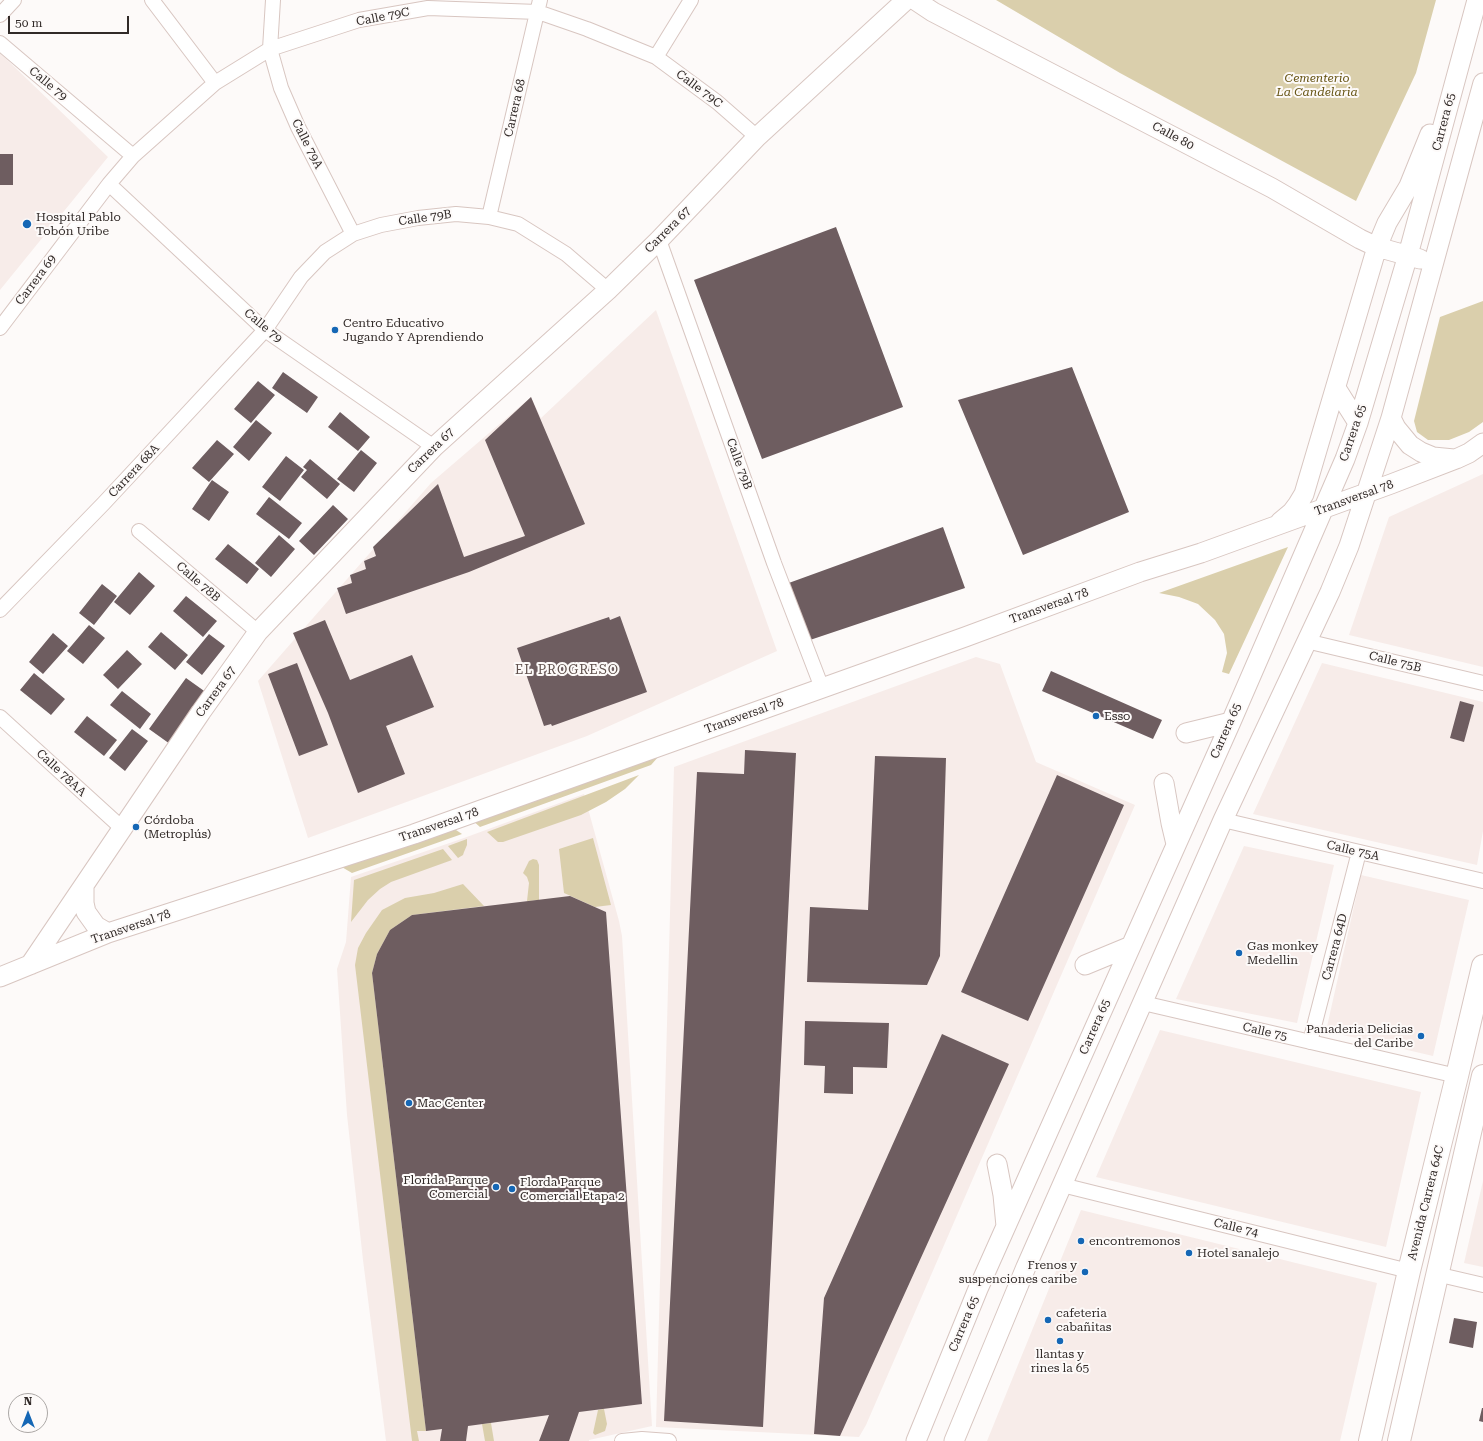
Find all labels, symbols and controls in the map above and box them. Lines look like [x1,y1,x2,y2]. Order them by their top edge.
street label: Calle 79C [355,5,411,29]
scale bar [10,8,131,34]
text: 50 m [15,16,42,30]
street label: Calle 79 [26,64,70,104]
street label: Calle 79C [673,67,725,111]
park label: Cementerio La Candelaria [1276,71,1358,99]
street label: Carrera 68 [501,78,529,138]
street label: Carrera 65 [1429,92,1459,152]
street label: Calle 79A [288,117,326,171]
street label: Calle 80 [1149,119,1197,153]
street label: Carrera 67 [642,204,694,256]
street label: Calle 79B [397,207,453,229]
place label: Hospital Pablo Tobón Uribe [36,210,121,238]
marker: Hospital Pablo Tobón Uribe [21,218,33,230]
street label: Carrera 69 [12,252,60,308]
street label: Calle 79 [241,306,285,346]
place label: Centro Educativo Jugando Y Aprendiendo [343,316,484,344]
marker: Centro Educativo Jugando Y Aprendiendo [330,325,340,335]
street label: Carrera 65 [1337,403,1369,463]
street label: Carrera 67 [405,425,457,477]
street label: Calle 79B [723,436,755,492]
street label: Carrera 68A [106,441,162,501]
street label: Transversal 78 [1312,477,1396,519]
street label: Calle 78B [173,559,223,605]
street label: Transversal 78 [1007,585,1091,627]
street label: Calle 75B [1367,649,1423,675]
district label: EL PROGRESO [515,662,619,678]
street label: Carrera 67 [193,664,239,720]
street label: Transversal 78 [702,695,786,737]
street label: Carrera 65 [1207,701,1245,761]
place label: Esso [1104,709,1130,723]
marker: Esso [1091,711,1101,721]
street label: Calle 78AA [33,746,89,800]
street label: Transversal 78 [397,805,481,845]
place label: Córdoba (Metroplús) [144,813,211,841]
marker: Córdoba (Metroplús) [131,822,141,832]
street label: Calle 75A [1325,838,1381,864]
street label: Transversal 78 [89,907,173,947]
street label: Carrera 64D [1319,912,1351,982]
place label: Gas monkey Medellin [1247,939,1318,967]
marker: Gas monkey Medellin [1234,948,1244,958]
street label: Carrera 65 [1076,997,1114,1057]
street label: Calle 75 [1241,1020,1289,1044]
place label: Panaderia Delicias del Caribe [1306,1022,1413,1050]
marker: Panaderia Delicias del Caribe [1416,1031,1426,1041]
place label: Mac Center [417,1096,483,1110]
marker: Mac Center [404,1098,414,1108]
street label: Avenida Carrera 64C [1405,1144,1447,1262]
place label: Florida Parque Comercial [403,1173,488,1201]
place label: Florda Parque Comercial Etapa 2 [520,1175,625,1203]
marker: Florida Parque Comercial [491,1182,501,1192]
marker: Florda Parque Comercial Etapa 2 [507,1184,517,1194]
street label: Calle 74 [1212,1215,1260,1241]
place label: encontremonos [1089,1234,1180,1248]
marker: encontremonos [1076,1236,1086,1246]
place label: Hotel sanalejo [1197,1246,1279,1260]
marker: Hotel sanalejo [1184,1248,1194,1258]
place label: Frenos y suspenciones caribe [959,1258,1077,1286]
marker: Frenos y suspenciones caribe [1080,1267,1090,1277]
street label: Carrera 65 [946,1294,982,1354]
place label: cafeteria cabañitas [1056,1306,1112,1334]
marker: cafeteria cabañitas [1043,1315,1053,1325]
marker: llantas y rines la 65 [1055,1336,1065,1346]
place label: llantas y rines la 65 [1031,1347,1089,1375]
north arrow [8,1393,48,1433]
text: N [24,1395,32,1408]

